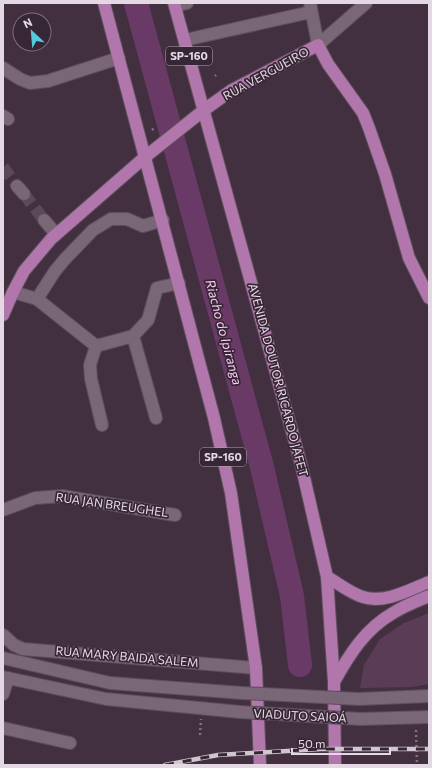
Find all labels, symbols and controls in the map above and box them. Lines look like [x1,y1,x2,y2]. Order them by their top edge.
north arrow [12,12,52,52]
text: N [21,15,34,30]
street label: RUA VERGUEIRO [220,44,311,102]
road number: SP-160 [166,47,212,65]
water label: Riacho do Ipiranga [202,278,246,387]
street label: AVENIDA DOUTOR RICARDO JAFET [245,282,312,478]
road number: SP-160 [200,448,246,466]
street label: RUA JAN BREUGHEL [55,489,169,520]
street label: RUA MARY BAIDA SALEM [55,643,199,669]
street label: VIADUTO SAIOÁ [253,706,347,724]
scale bar [292,730,390,756]
text: 50 m [298,736,326,750]

